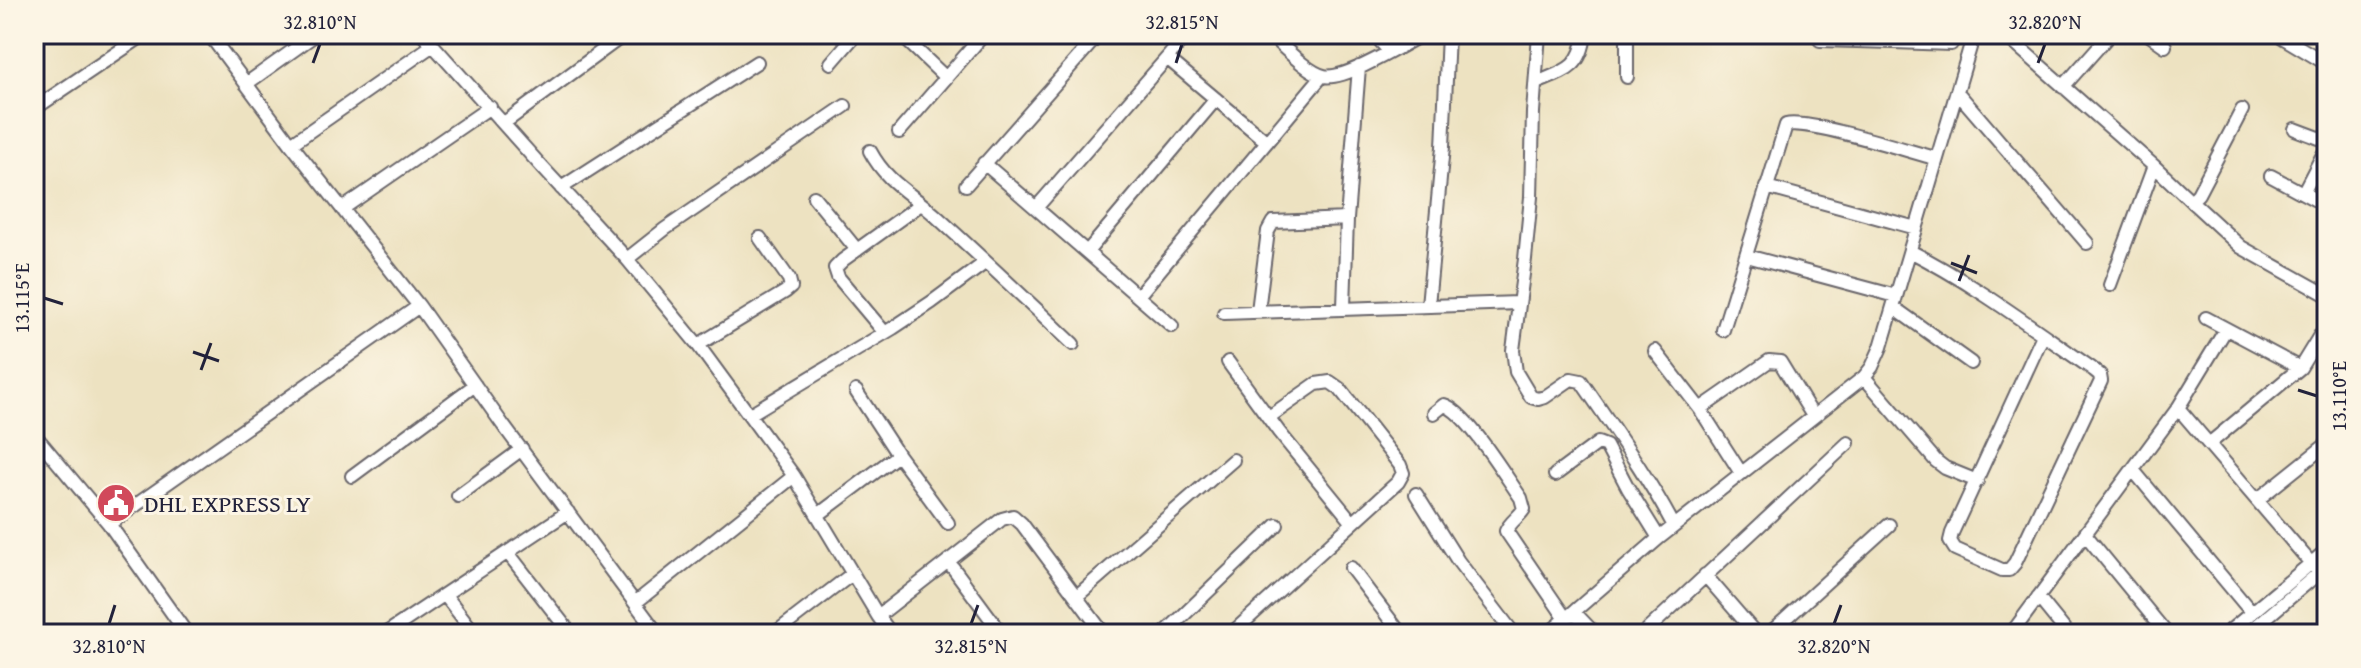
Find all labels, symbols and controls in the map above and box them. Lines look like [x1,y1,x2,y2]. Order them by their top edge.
text: 32.810°N [283,7,357,36]
text: 32.815°N [1145,7,1219,36]
text: 32.820°N [2008,7,2082,36]
text: 13.115°E [7,263,36,333]
text: 13.110°E [2324,361,2353,431]
public building icon: DHL EXPRESS LY [95,482,137,524]
place label: DHL EXPRESS LY [144,486,311,521]
text: 32.810°N [72,631,146,660]
text: 32.815°N [934,631,1008,660]
text: 32.820°N [1797,631,1871,660]

